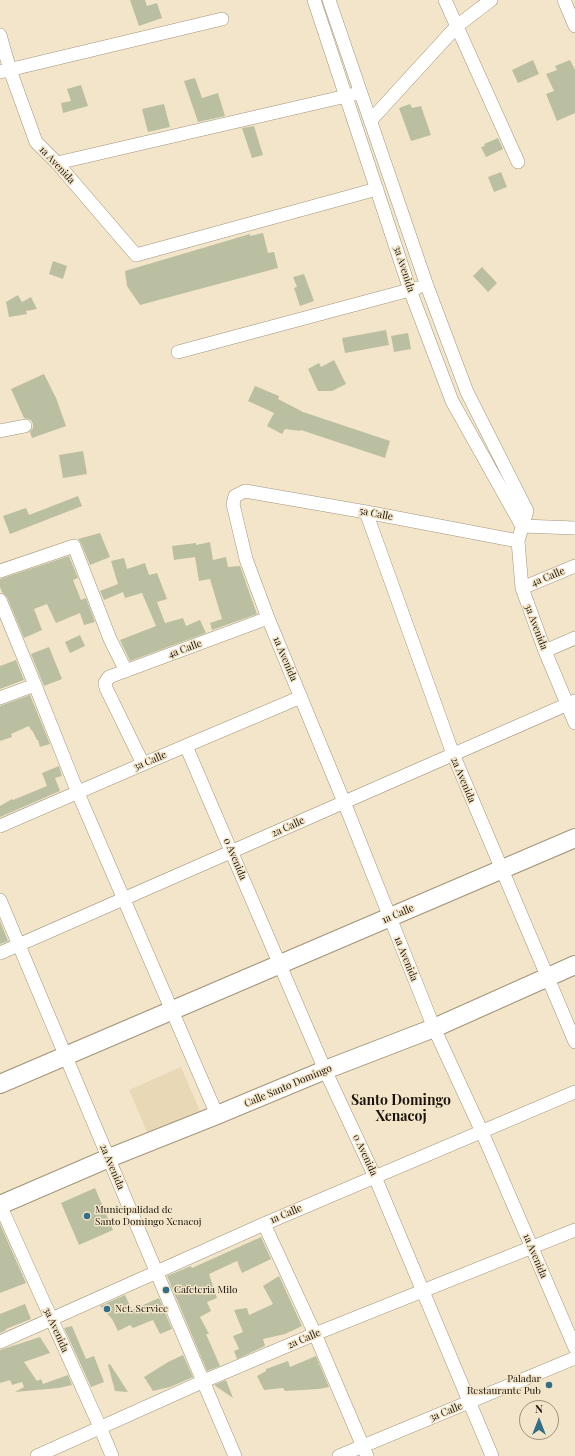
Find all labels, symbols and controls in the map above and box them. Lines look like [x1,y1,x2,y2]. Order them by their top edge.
street label: 1a Avenida [37,144,77,186]
street label: 3a Avenida [391,244,417,294]
street label: 5a Calle [358,505,394,523]
street label: 4a Calle [530,565,566,589]
street label: 3a Avenida [522,603,550,651]
street label: 1a Avenida [270,635,300,683]
street label: 4a Calle [167,637,203,661]
street label: 3a Calle [132,749,168,773]
street label: 2a Avenida [448,756,478,804]
street label: 2a Calle [270,814,306,840]
street label: 0 Avenida [221,836,249,882]
street label: 1a Calle [380,902,416,926]
street label: 1a Avenida [392,935,420,983]
street label: Calle Santo Domingo [242,1062,334,1110]
district label: Santo Domingo Xenacoj [351,1093,451,1126]
street label: 0 Avenida [350,1132,380,1178]
street label: 2a Avenida [97,1143,127,1191]
street label: 1a Calle [268,1202,304,1226]
place label: Municipalidad de Santo Domingo Xenacoj [95,1204,201,1228]
marker: Municipalidad de Santo Domingo Xenacoj [82,1211,92,1221]
street label: 1a Avenida [520,1232,550,1280]
place label: Cafeteria Milo [174,1284,237,1296]
marker: Cafeteria Milo [161,1285,171,1295]
place label: Net. Service [115,1303,168,1315]
marker: Net. Service [102,1304,112,1314]
street label: 3a Avenida [41,1306,71,1354]
street label: 2a Calle [286,1327,322,1351]
place label: Paladar Restaurante Pub [467,1373,541,1396]
marker: Paladar Restaurante Pub [544,1380,554,1390]
street label: 3a Calle [428,1400,464,1424]
north arrow [519,1400,559,1440]
text: N [535,1401,543,1416]

